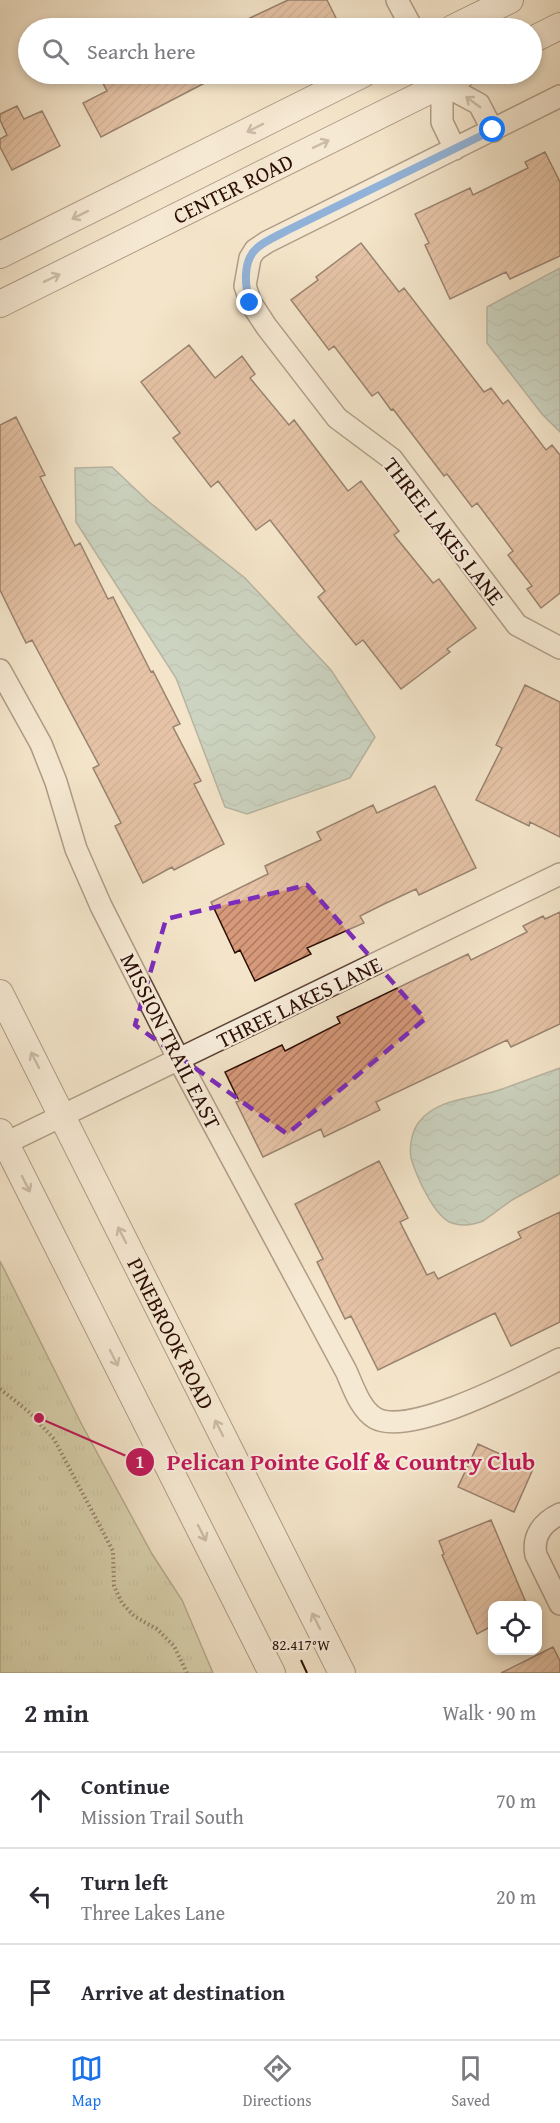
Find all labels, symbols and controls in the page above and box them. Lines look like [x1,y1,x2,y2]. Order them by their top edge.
search box [18,18,542,84]
icon: search [39,35,72,68]
text: Search here [87,35,196,67]
one-way arrow [465,96,481,109]
route start [479,116,505,142]
one-way arrow [246,123,264,134]
one-way arrow [312,138,330,150]
street label: CENTER ROAD [167,145,298,232]
one-way arrow [72,210,90,221]
one-way arrow [43,271,61,283]
route end [236,289,262,315]
street label: THREE LAKES LANE [376,450,512,612]
street label: MISSION TRAIL EAST [113,947,229,1135]
street label: THREE LAKES LANE [211,948,387,1056]
one-way arrow [28,1052,40,1070]
one-way arrow [21,1175,33,1193]
one-way arrow [116,1226,128,1244]
street label: PINEBROOK ROAD [120,1252,223,1415]
one-way arrow [109,1349,120,1367]
one-way arrow [213,1419,225,1437]
callout: Pelican Pointe Golf & Country Club [125,1441,547,1483]
text: Pelican Pointe Golf & Country Club [167,1444,535,1479]
text: 1 [135,1448,145,1475]
one-way arrow [196,1523,208,1541]
map controls [488,1601,542,1655]
button: locate [488,1601,542,1655]
one-way arrow [310,1612,321,1630]
text: 82.417°W [272,1634,330,1655]
text: 2 min [24,1693,89,1732]
text: Walk · 90 m [442,1698,536,1727]
text: Continue [81,1770,170,1802]
icon: ahead [24,1784,57,1817]
text: 70 m [496,1786,536,1815]
text: Mission Trail South [81,1802,244,1831]
text: Turn left [81,1866,168,1898]
icon: left [24,1880,57,1913]
text: 20 m [496,1882,536,1911]
text: Three Lakes Lane [81,1898,225,1927]
icon: arrive [24,1976,57,2009]
text: Arrive at destination [81,1976,285,2008]
tab: Map [70,2052,103,2112]
tab: Directions [243,2052,312,2112]
tab: Saved [451,2052,490,2112]

